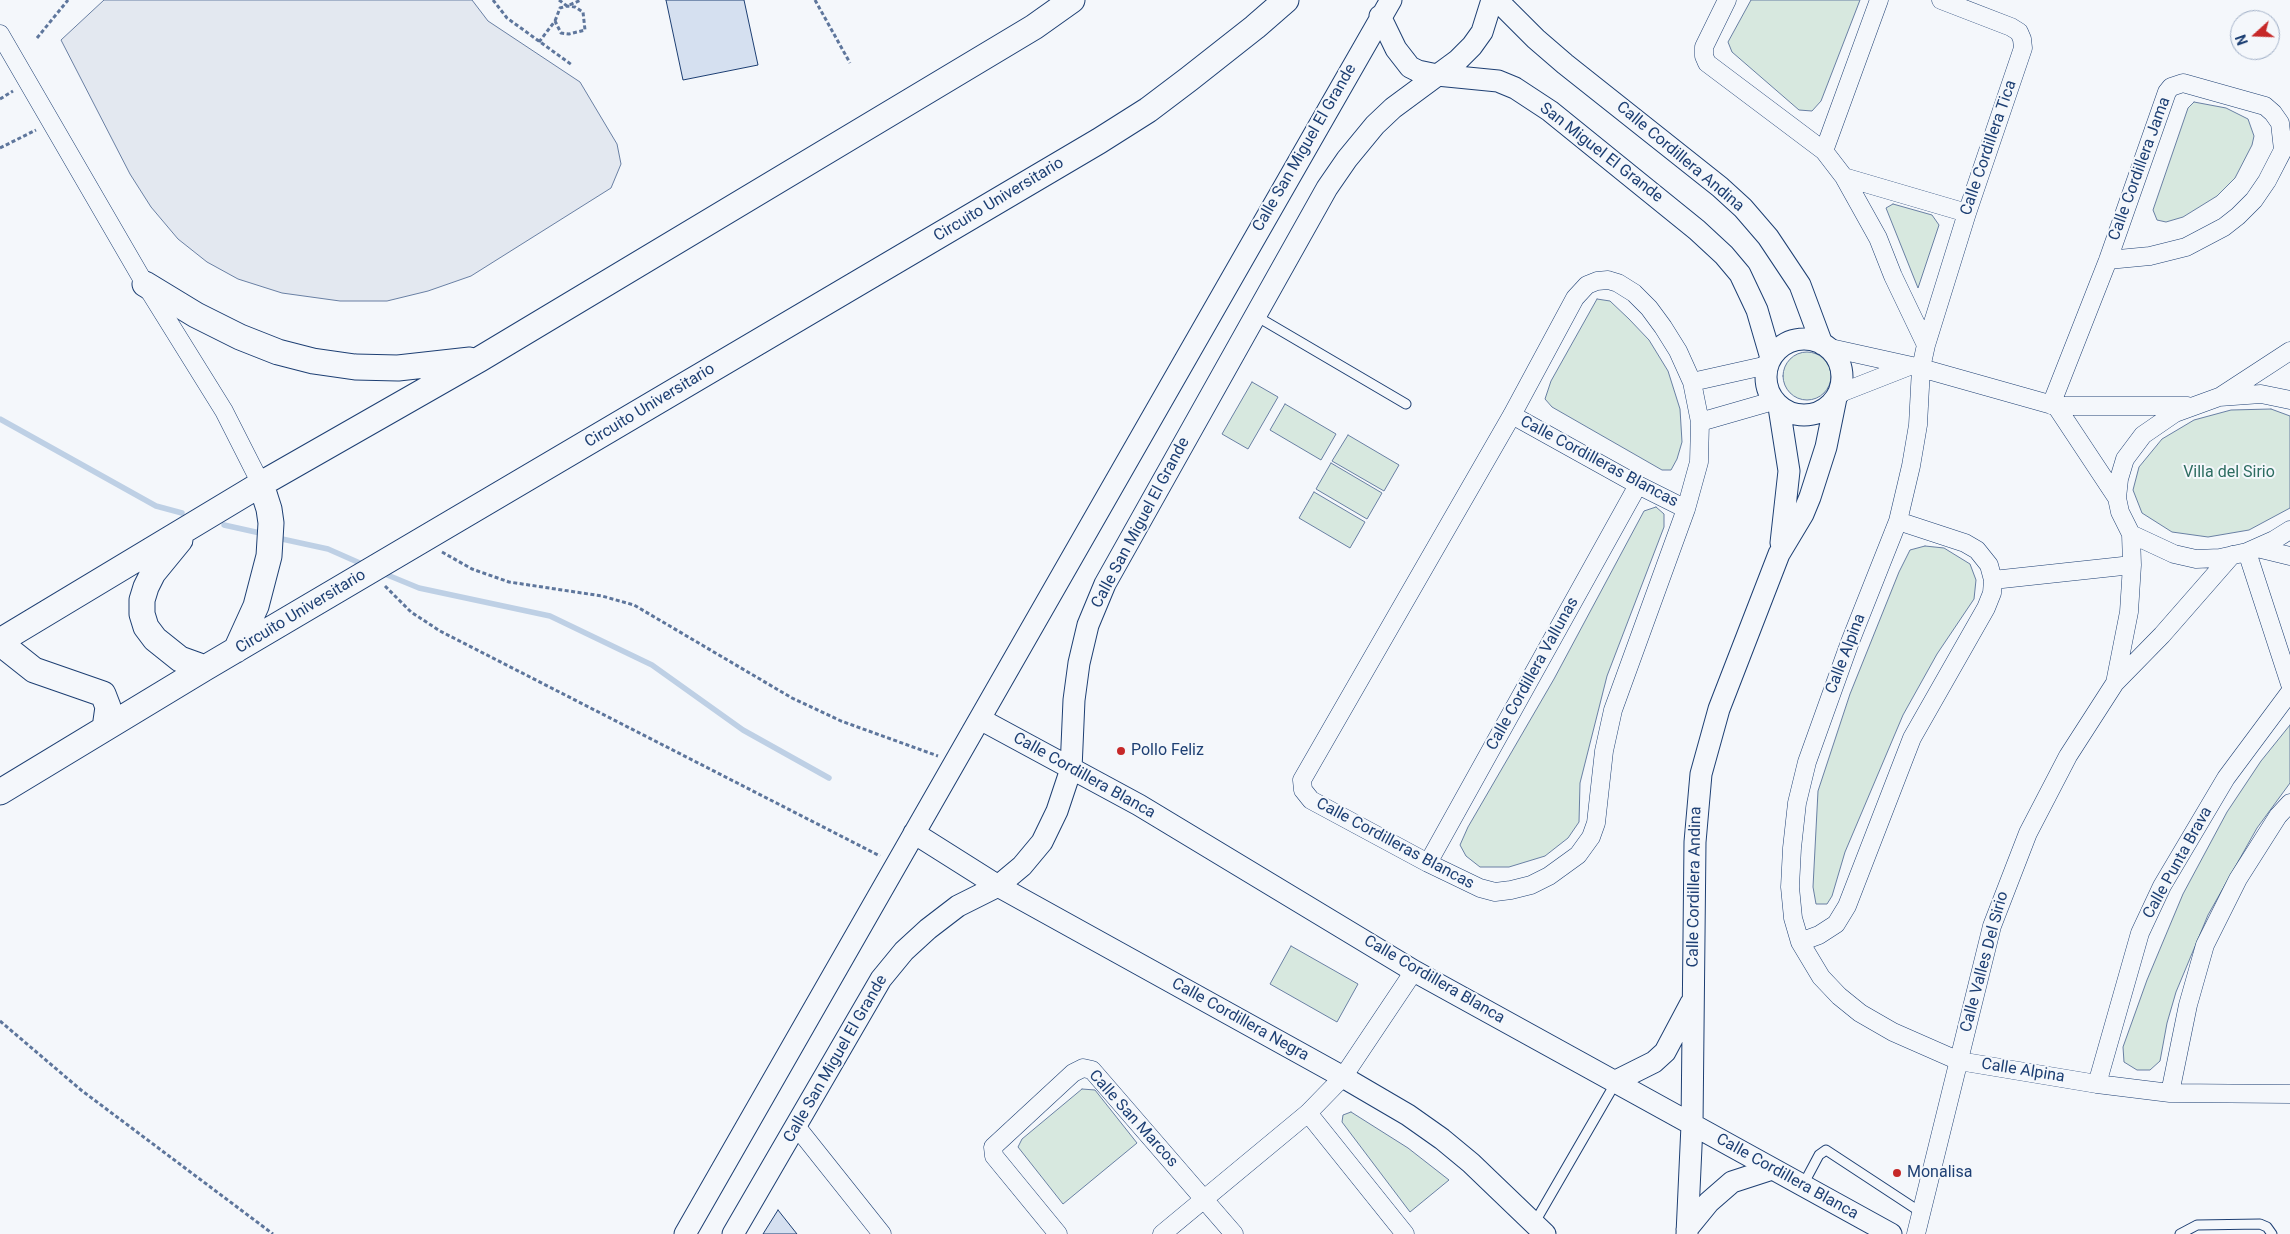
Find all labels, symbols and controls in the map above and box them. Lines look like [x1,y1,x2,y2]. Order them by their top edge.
north arrow [2230,10,2280,60]
text: N [2233,32,2251,47]
street label: Calle San Miguel El Grande [1249,61,1361,235]
street label: Calle Cordillera Tica [1957,78,2021,218]
street label: Calle Cordillera Jama [2105,95,2175,243]
street label: Calle Cordillera Andina [1612,98,1748,216]
street label: San Miguel El Grande [1536,99,1666,207]
street label: Circuito Universitario [931,154,1067,246]
street label: Circuito Universitario [582,360,718,452]
street label: Calle Cordilleras Blancas [1517,412,1681,512]
street label: Calle San Miguel El Grande [1088,434,1194,612]
park label: Villa del Sirio [2183,463,2275,483]
street label: Circuito Universitario [233,566,369,658]
street label: Calle Cordillera Vallunas [1483,594,1583,754]
street label: Calle Alpina [1822,611,1870,697]
street label: Calle Cordillera Blanca [1010,729,1158,823]
place label: Pollo Feliz [1131,741,1204,761]
marker: Pollo Feliz [1115,745,1127,757]
street label: Calle Cordilleras Blancas [1313,794,1477,894]
street label: Calle Punta Brava [2139,804,2217,922]
street label: Calle Cordillera Andina [1684,806,1706,968]
street label: Calle Valles Del Sirio [1957,889,2013,1035]
street label: Calle Cordillera Blanca [1360,932,1508,1028]
street label: Calle San Miguel El Grande [780,972,892,1146]
street label: Calle Cordillera Negra [1168,974,1312,1066]
street label: Calle Alpina [1980,1055,2066,1087]
street label: Calle San Marcos [1084,1066,1182,1172]
street label: Calle Cordillera Blanca [1713,1130,1861,1224]
place label: Monalisa [1907,1163,1972,1183]
marker: Monalisa [1891,1167,1903,1179]

